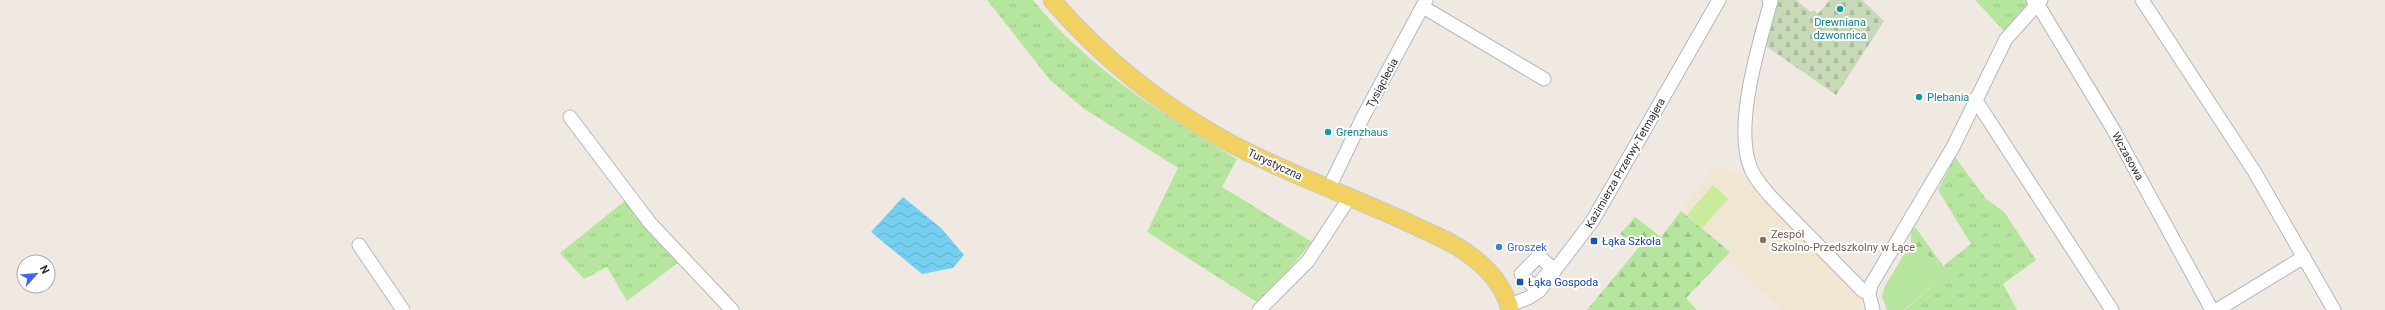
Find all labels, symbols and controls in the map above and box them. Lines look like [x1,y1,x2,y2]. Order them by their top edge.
marker: Drewniana dzwonnica [1835,4,1845,14]
place label: Drewniana dzwonnica [1814,16,1866,42]
street label: Tysiąclecia [1364,56,1401,110]
place label: Plebania [1927,91,1969,104]
marker: Plebania [1914,92,1924,102]
street label: Kazimierza Przerwy-Tetmajera [1583,96,1668,231]
place label: Grenzhaus [1336,126,1389,139]
marker: Grenzhaus [1323,127,1333,137]
street label: Wczasowa [2109,130,2146,183]
street label: Turystyczna [1245,146,1304,183]
place label: Zespół Szkolno-Przedszkolny w Łące [1771,228,1915,254]
place label: Łąka Szkoła [1602,235,1661,248]
marker: Zespół Szkolno-Przedszkolny w Łące [1758,235,1768,245]
marker: Łąka Szkoła [1589,236,1599,246]
place label: Groszek [1507,241,1547,254]
marker: Groszek [1494,242,1504,252]
north arrow [16,254,56,294]
text: N [37,263,52,276]
place label: Łąka Gospoda [1528,276,1598,289]
marker: Łąka Gospoda [1515,277,1525,287]

